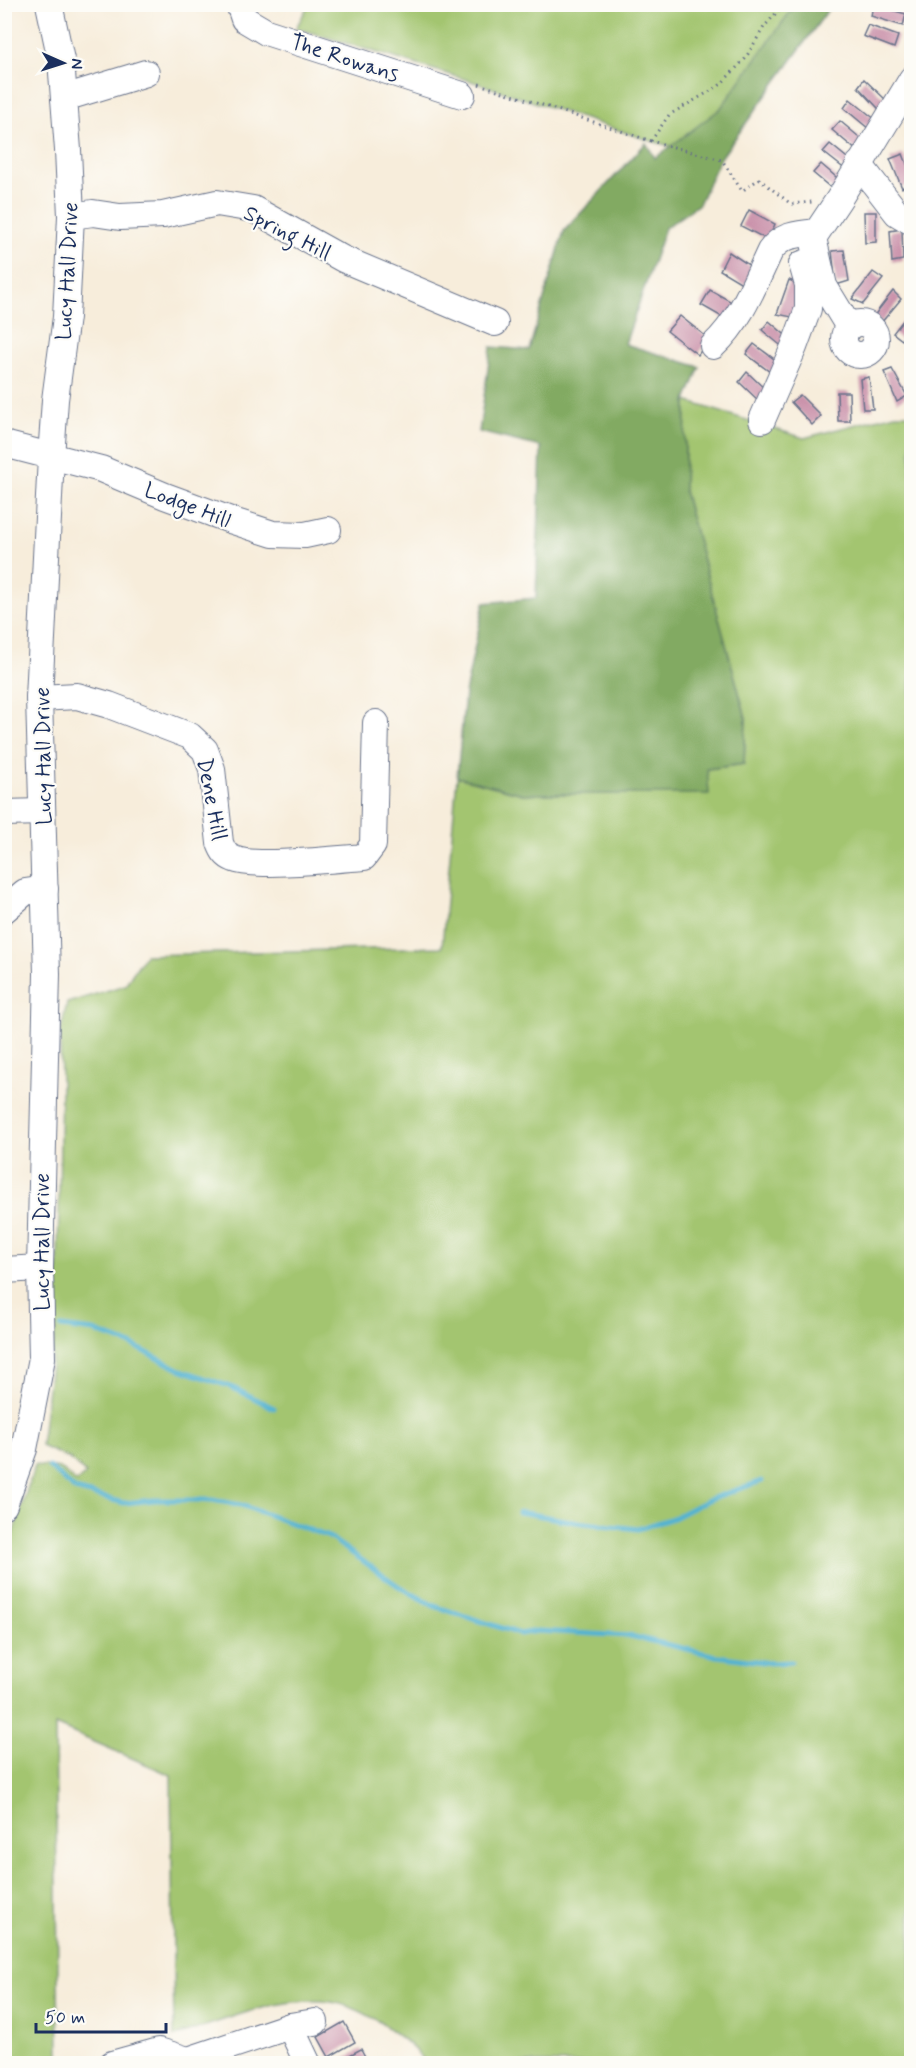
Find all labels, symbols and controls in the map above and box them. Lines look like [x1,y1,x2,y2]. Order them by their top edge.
street label: The Rowans [286,28,403,90]
north arrow [33,33,93,93]
text: N [66,58,87,70]
street label: Spring Hill [237,200,336,270]
street label: Lucy Hall Drive [50,201,86,341]
street label: Lodge Hill [139,477,235,538]
street label: Lucy Hall Drive [29,687,59,825]
street label: Dene Hill [189,756,233,843]
street label: Lucy Hall Drive [29,1173,57,1311]
scale bar [36,1996,166,2034]
text: 50 m [45,2006,85,2030]

